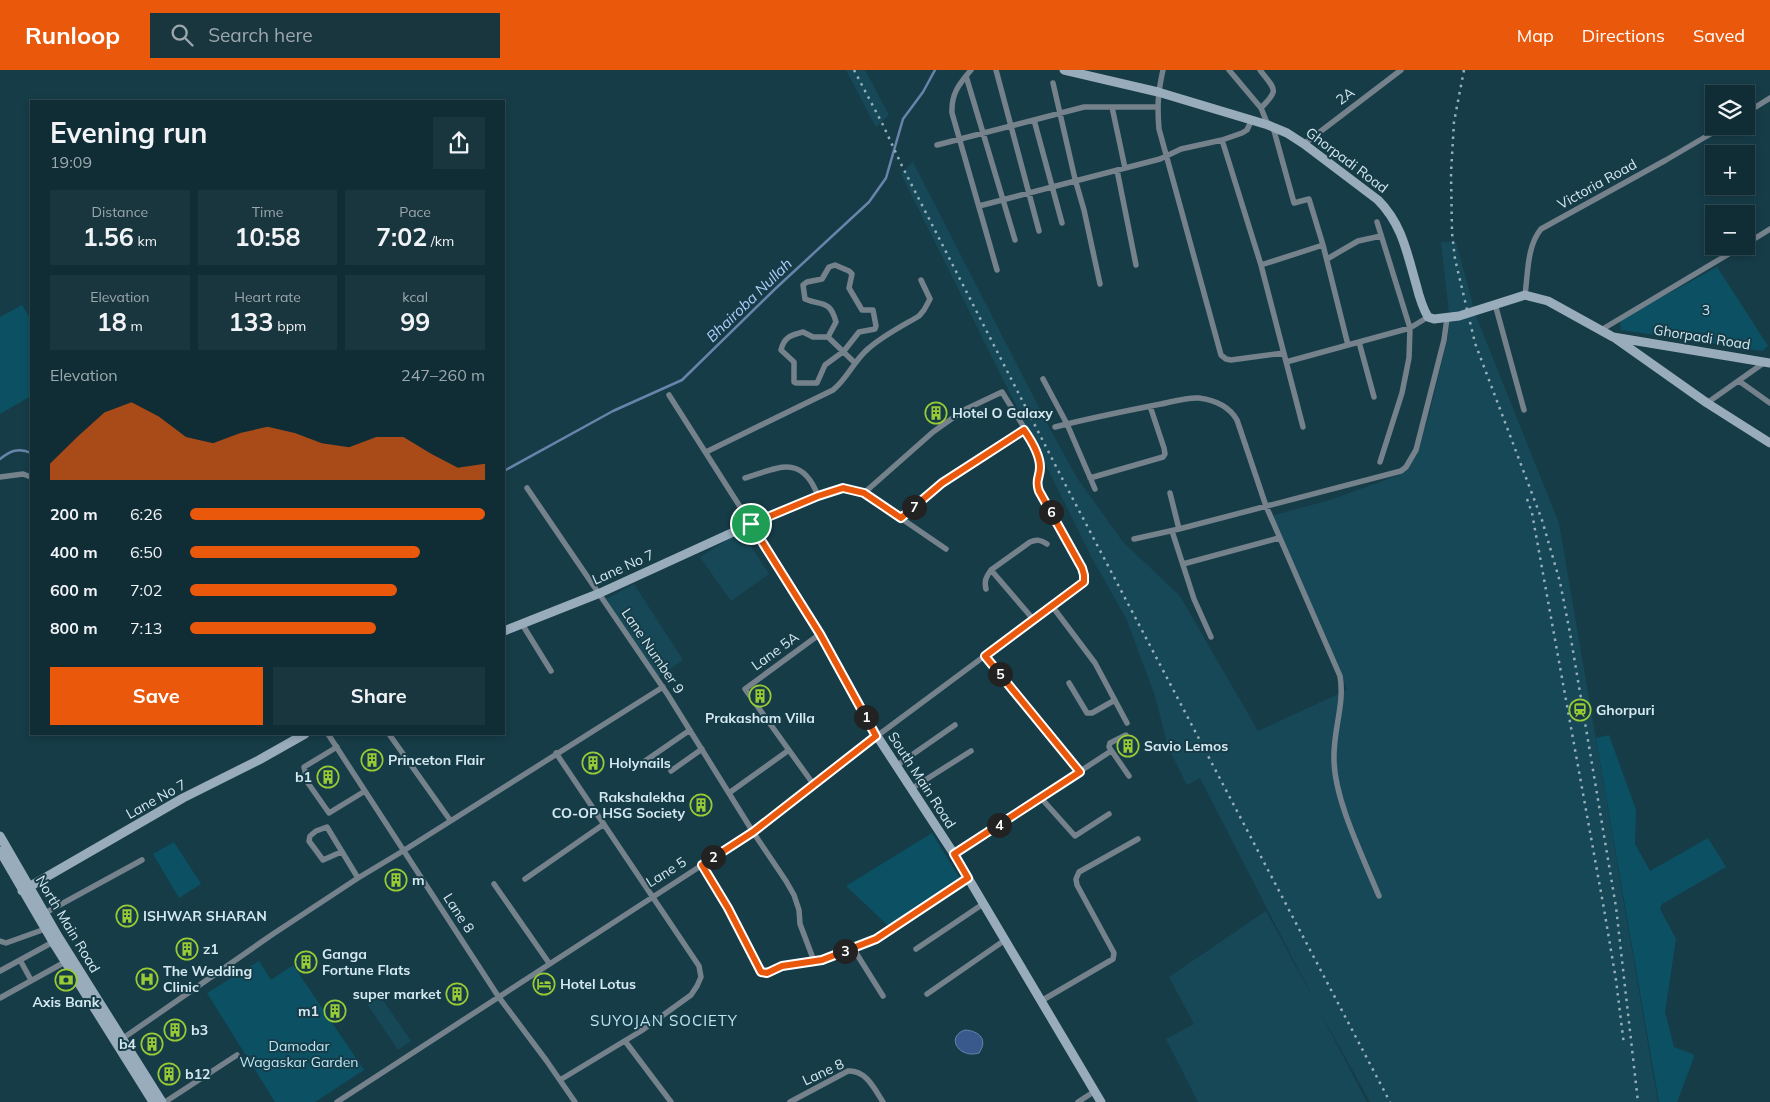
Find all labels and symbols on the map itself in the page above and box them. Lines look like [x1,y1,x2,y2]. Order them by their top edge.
street label: 2A [1332,83,1358,109]
street label: Ghorpadi Road [1302,123,1392,197]
street label: Victoria Road [1554,155,1640,213]
water label: Bhairoba Nullah [702,254,796,346]
park label: 3 [1702,301,1710,319]
street label: Ghorpadi Road [1652,320,1752,354]
building icon: Hotel O Galaxy [924,401,948,425]
place label: Hotel O Galaxy [952,404,1053,422]
pin: 7 [902,494,926,520]
pin: 6 [1038,500,1064,524]
pin [730,503,772,545]
street label: Lane No 7 [589,545,657,589]
street label: Lane Number 9 [618,605,688,697]
street label: Lane 5A [748,627,803,674]
pin: 5 [988,662,1012,686]
building icon: Prakasham Villa [748,684,772,708]
station icon: Ghorpuri [1568,698,1592,722]
place label: Ghorpuri [1596,701,1655,719]
pin: 1 [854,704,878,730]
place label: Prakasham Villa [705,709,815,727]
street label: South Main Road [884,728,960,832]
building icon: Savio Lemos [1116,734,1140,758]
place label: Savio Lemos [1144,737,1228,755]
building icon: Princeton Flair [360,748,384,772]
place label: Princeton Flair [388,751,485,769]
building icon: Holynails [581,751,605,775]
place label: Holynails [609,754,671,772]
building icon: b1 [316,765,340,789]
place label: b1 [295,768,312,786]
street label: Lane No 7 [123,775,189,823]
place label: Rakshalekha CO-OP HSG Society [552,788,685,822]
building icon: Rakshalekha CO-OP HSG Society [689,793,713,817]
pin: 4 [986,812,1012,838]
pin: 2 [700,844,726,870]
street label: Lane 5 [643,853,689,891]
building icon: m [384,868,408,892]
place label: m [412,871,425,889]
street label: North Main Road [32,872,104,976]
street label: Lane 8 [439,890,479,936]
building icon: ISHWAR SHARAN [115,904,139,928]
place label: ISHWAR SHARAN [143,907,267,925]
building icon: z1 [175,937,199,961]
pin: 3 [832,938,858,964]
place label: z1 [203,940,219,958]
place label: Ganga Fortune Flats [322,945,410,979]
building icon: Ganga Fortune Flats [294,950,318,974]
place label: The Wedding Clinic [163,962,252,996]
hospital icon: The Wedding Clinic [135,967,159,991]
bank icon: Axis Bank [54,968,78,992]
hotel icon: Hotel Lotus [532,972,556,996]
place label: Hotel Lotus [560,975,636,993]
building icon: super market [445,982,469,1006]
place label: super market [353,985,442,1003]
place label: Axis Bank [33,993,100,1011]
building icon: m1 [323,999,347,1023]
place label: m1 [298,1002,319,1020]
district label: SUYOJAN SOCIETY [590,1011,738,1030]
building icon: b3 [163,1018,187,1042]
place label: b3 [191,1021,208,1039]
building icon: b4 [140,1032,164,1056]
place label: b4 [119,1035,137,1053]
park label: Damodar Wagaskar Garden [239,1037,359,1071]
street label: Lane 8 [799,1055,847,1089]
building icon: b12 [157,1062,181,1086]
place label: b12 [185,1065,210,1083]

